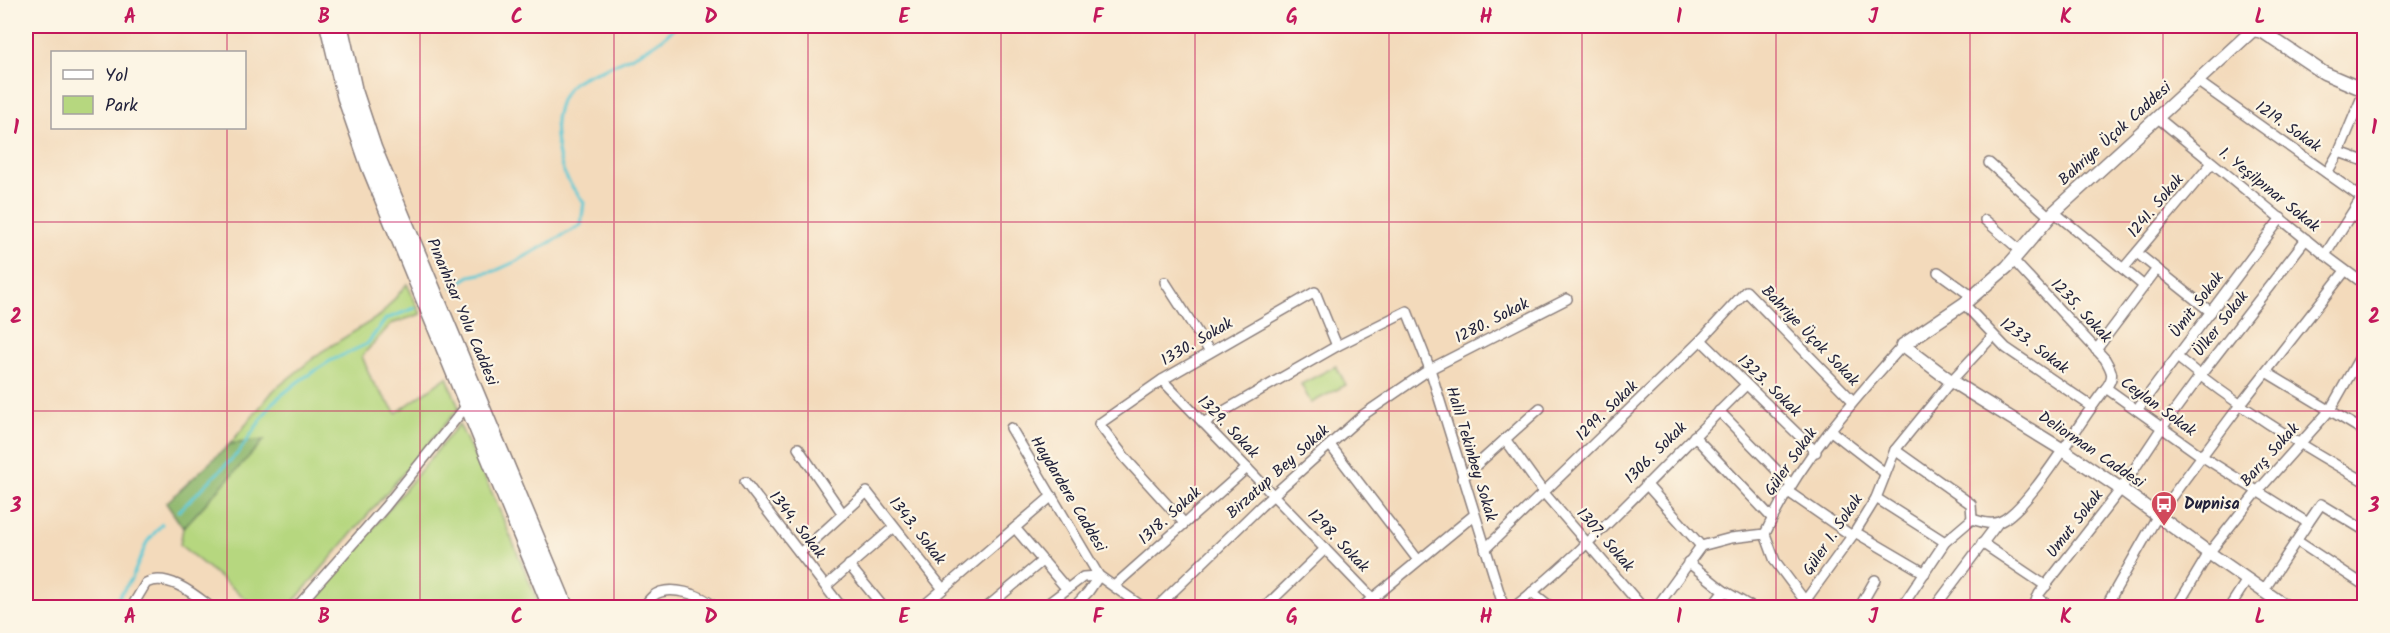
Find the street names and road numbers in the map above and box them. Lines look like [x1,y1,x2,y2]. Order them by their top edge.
street label: Bahriye Üçok Caddesi [2053,75,2178,192]
street label: 1219. Sokak [2250,95,2327,159]
street label: 1. Yeşilpınar Sokak [2213,141,2325,239]
street label: 1241. Sokak [2122,168,2191,243]
street label: Pınarhisar Yolu Caddesi [420,234,505,391]
street label: Ümit Sokak [2164,266,2230,343]
street label: 1235. Sokak [2044,273,2118,349]
street label: Bahriye Üçok Sokak [1755,280,1865,393]
street label: Ülker Sokak [2187,285,2255,362]
street label: 1280. Sokak [1450,291,1534,350]
street label: 1330. Sokak [1156,311,1238,373]
street label: 1233. Sokak [1994,312,2074,381]
street label: 1323. Sokak [1731,349,1807,423]
street label: Ceylan Sokak [2115,371,2202,444]
street label: 1299. Sokak [1570,374,1644,447]
street label: Halil Tekinbey Sokak [1439,384,1504,525]
street label: 1329. Sokak [1191,390,1265,465]
street label: Deliorman Caddesi [2033,405,2150,496]
street label: 1306. Sokak [1619,416,1693,490]
street label: Barış Sokak [2234,417,2306,493]
street label: Birzatup Bey Sokak [1221,418,1336,525]
street label: Güler Sokak [1758,422,1824,501]
street label: Haydardere Caddesi [1023,431,1113,558]
street label: 1318. Sokak [1133,481,1207,551]
street label: Umut Sokak [2040,484,2110,564]
street label: 1344. Sokak [762,486,832,565]
street label: Güler 1. Sokak [1796,489,1870,581]
street label: 1343. Sokak [882,492,952,571]
street label: 1307. Sokak [1570,502,1640,578]
street label: 1298. Sokak [1301,503,1375,579]

